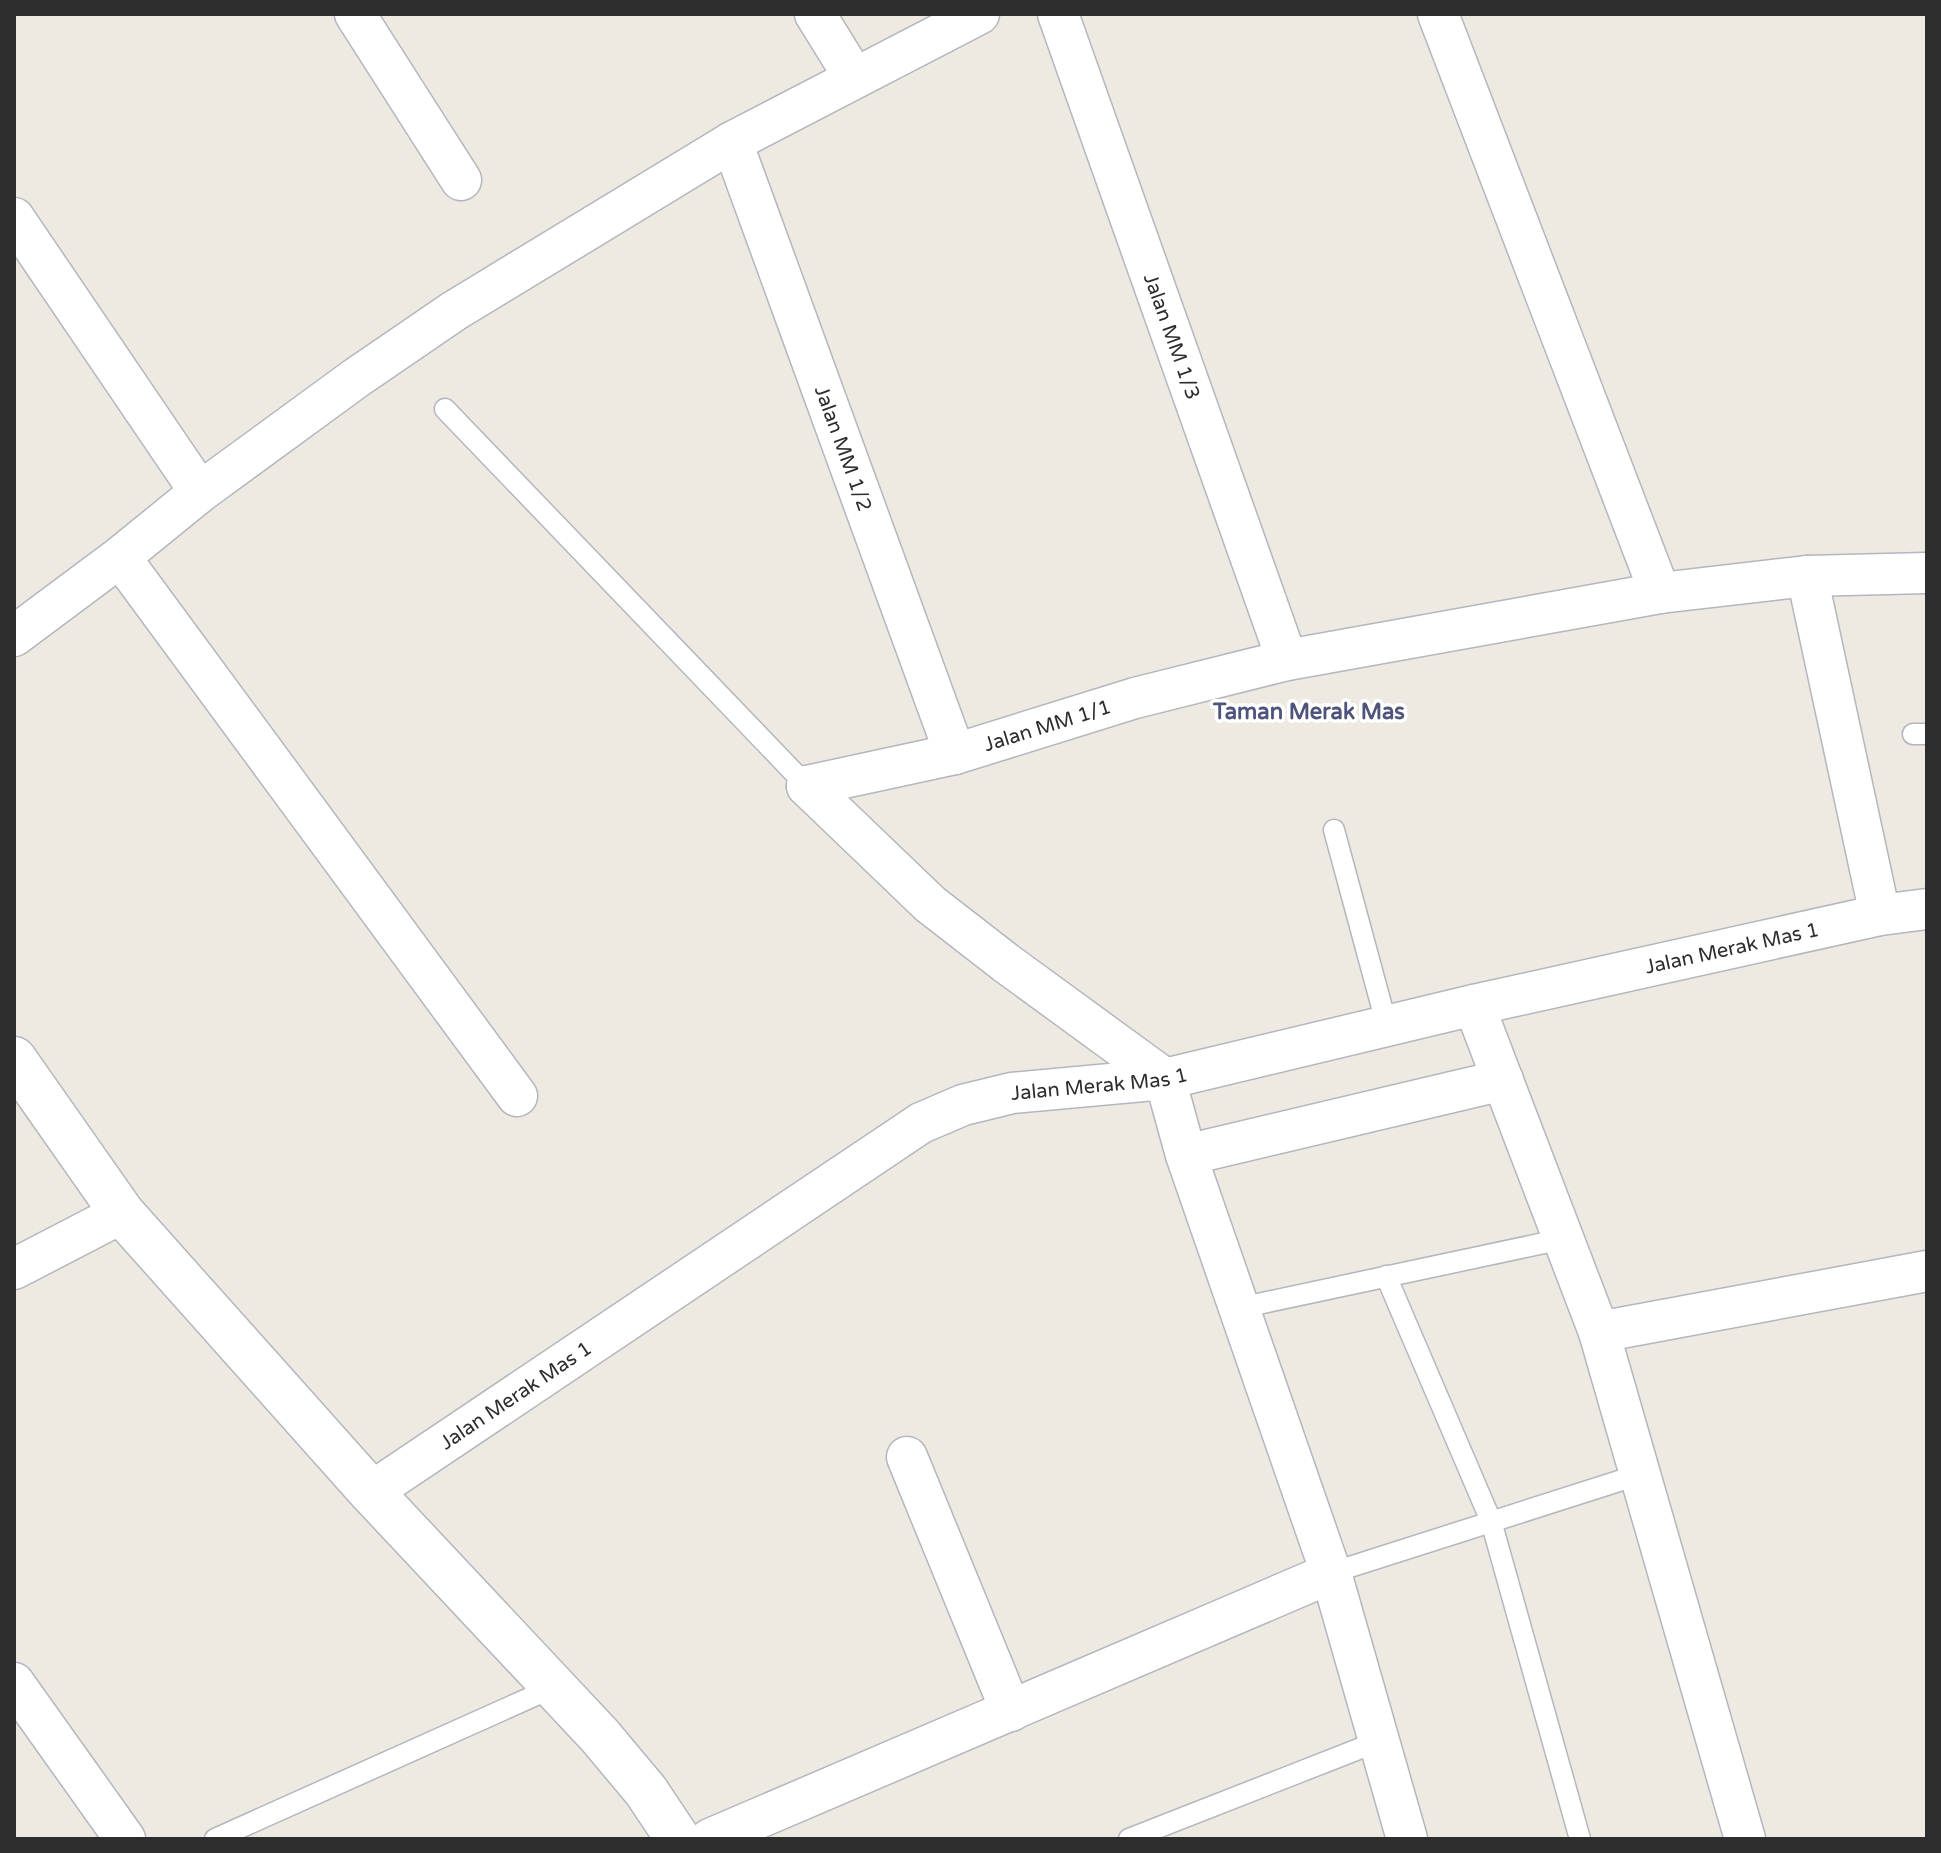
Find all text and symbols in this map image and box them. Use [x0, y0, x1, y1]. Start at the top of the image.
street label: Jalan MM 1/3 [1138, 270, 1205, 403]
street label: Jalan MM 1/2 [809, 382, 877, 515]
street label: Jalan MM 1/1 [981, 695, 1114, 757]
district label: Taman Merak Mas [1212, 699, 1405, 725]
street label: Jalan Merak Mas 1 [1643, 918, 1821, 980]
street label: Jalan Merak Mas 1 [1010, 1063, 1190, 1106]
street label: Jalan Merak Mas 1 [436, 1336, 596, 1455]

